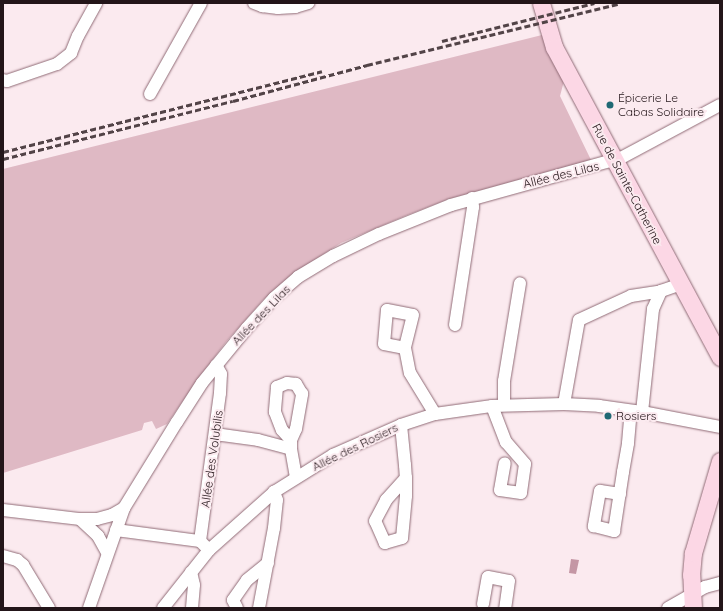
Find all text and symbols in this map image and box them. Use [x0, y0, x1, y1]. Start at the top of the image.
place label: Épicerie Le Cabas Solidaire [618, 91, 704, 119]
marker: Épicerie Le Cabas Solidaire [605, 100, 615, 110]
street label: Rue de Sainte-Catherine [589, 121, 665, 247]
street label: Allée des Lilas [522, 159, 600, 191]
street label: Allée des Lilas [229, 282, 293, 348]
street label: Allée des Volubilis [198, 409, 226, 509]
place label: Rosiers [616, 409, 656, 423]
marker: Rosiers [603, 411, 613, 421]
street label: Allée des Rosiers [310, 420, 400, 474]

